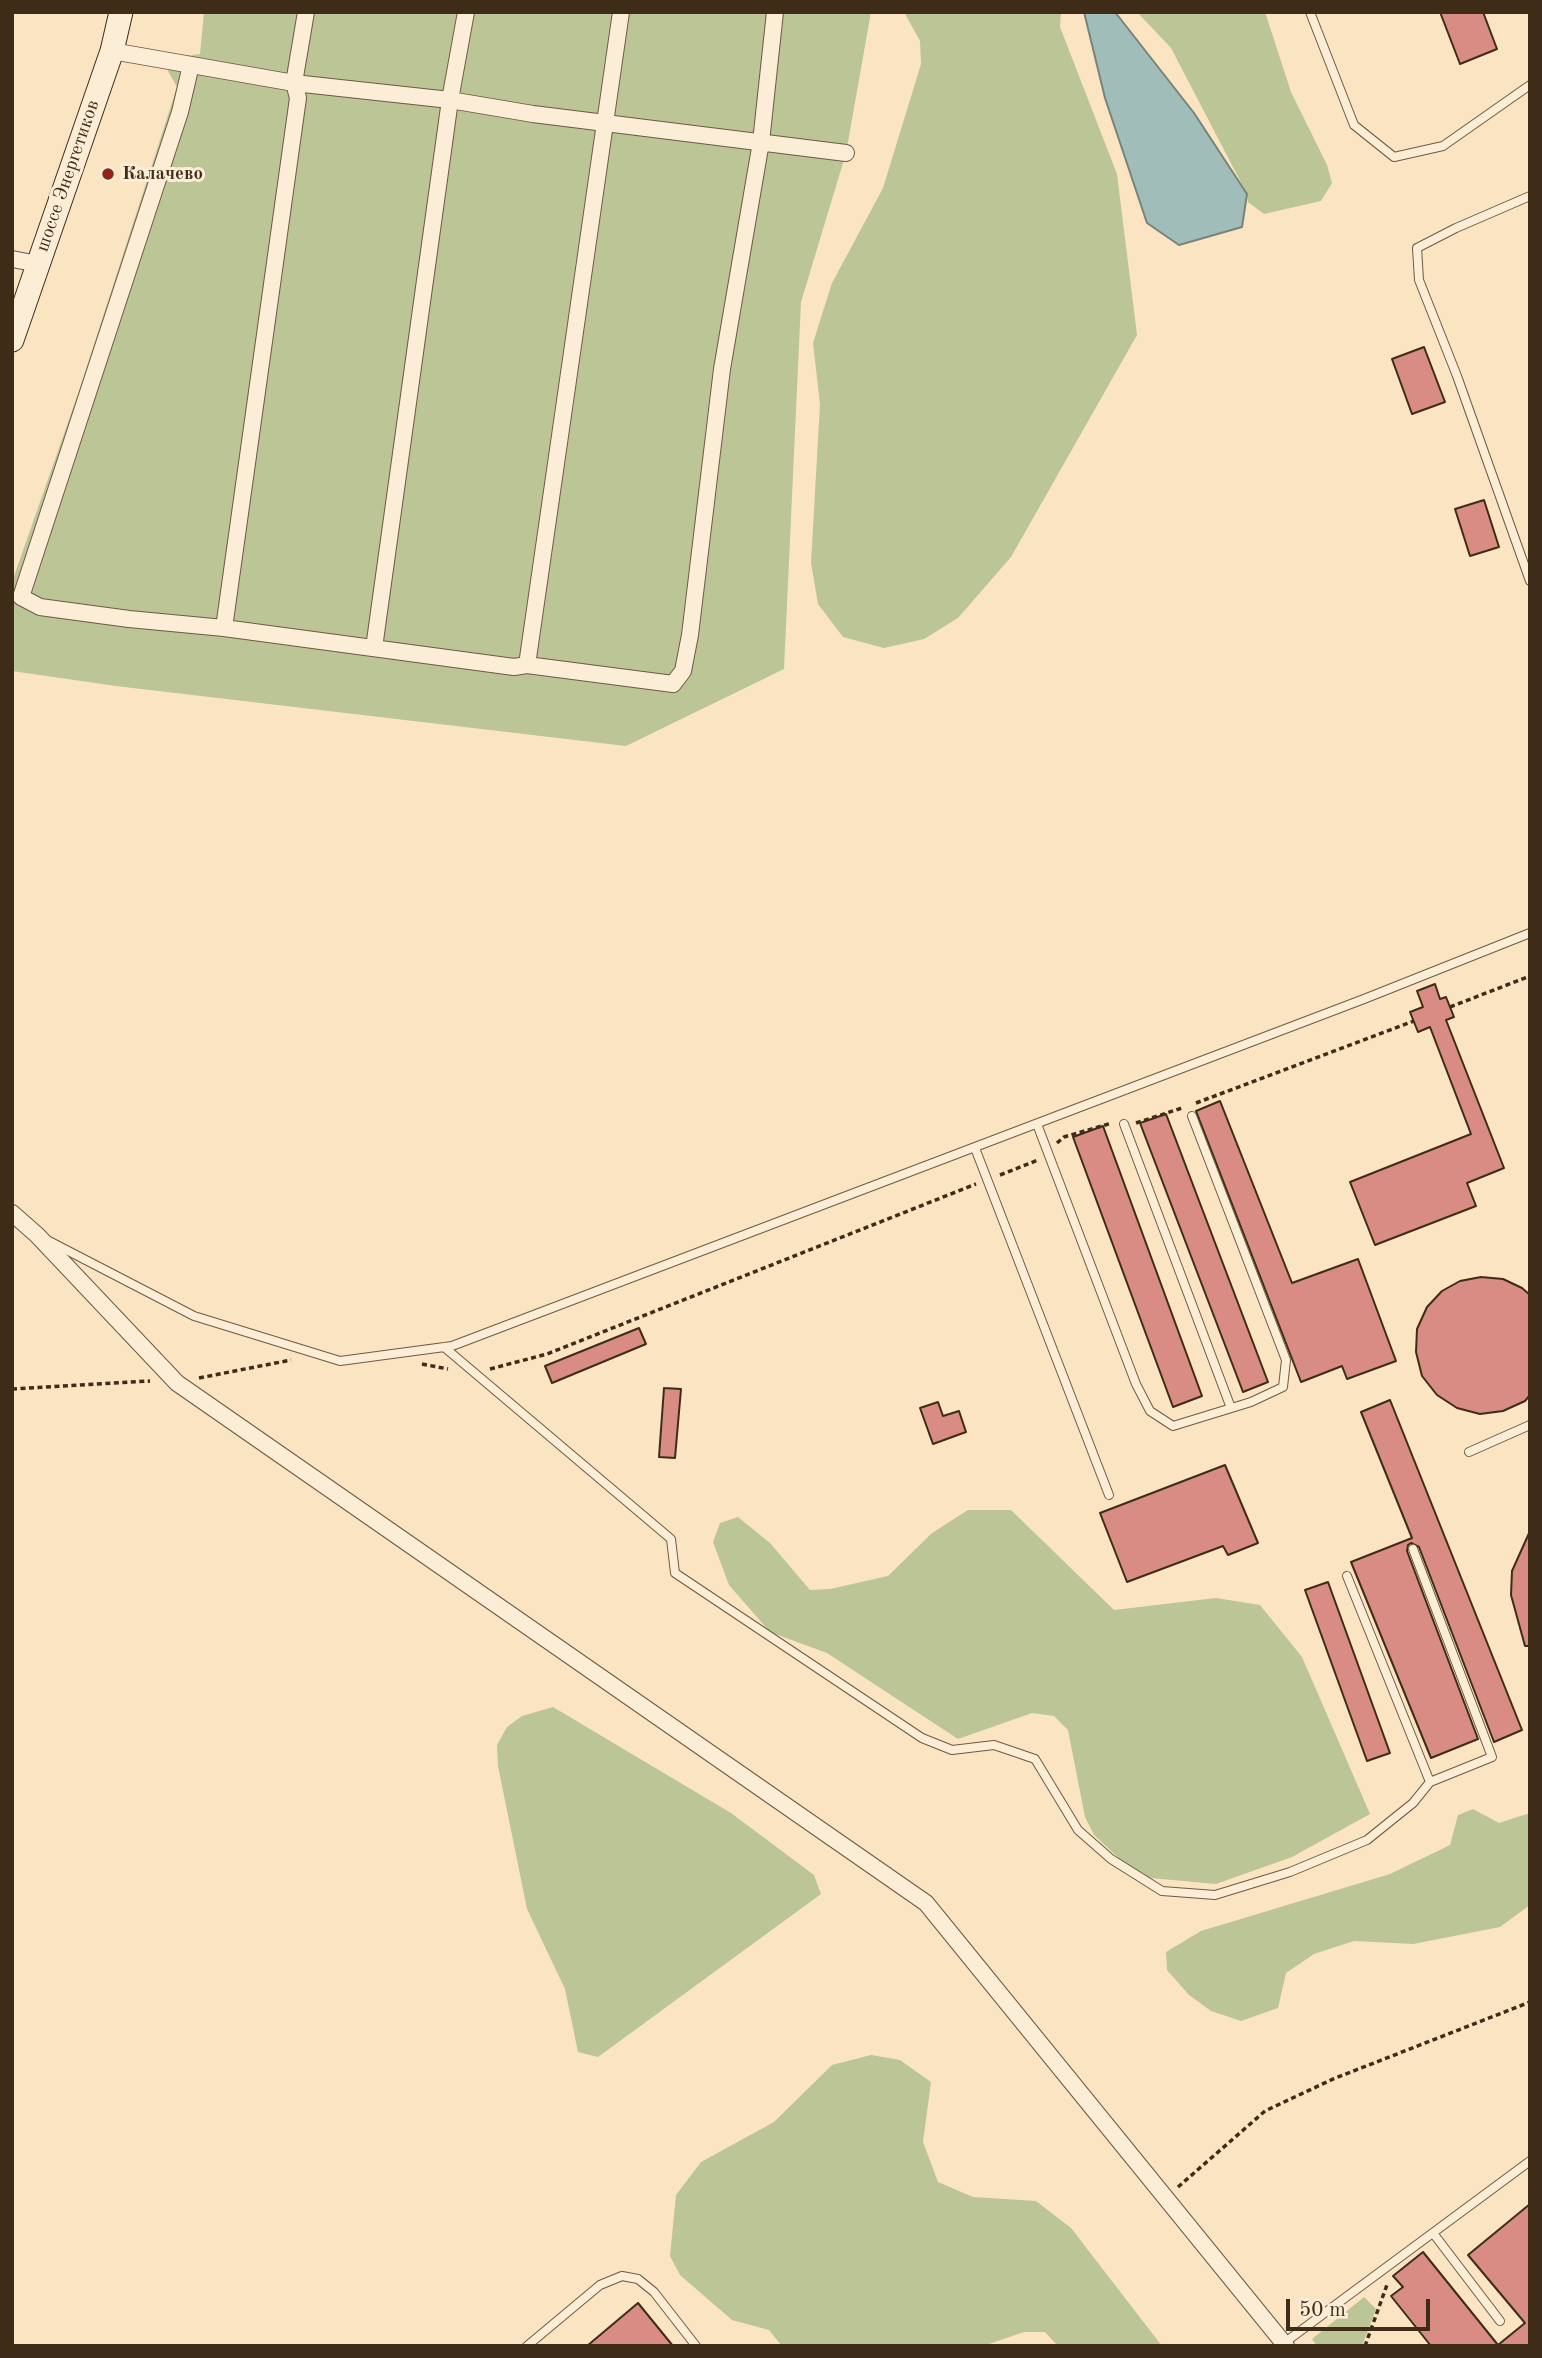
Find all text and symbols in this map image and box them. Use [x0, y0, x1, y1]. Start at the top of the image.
street label: шоссе Энергетиков [31, 97, 105, 255]
place label: Калачево [122, 163, 203, 185]
marker: Калачево [100, 166, 116, 182]
scale bar [1290, 2284, 1434, 2328]
text: 50 m [1299, 2300, 1346, 2321]

